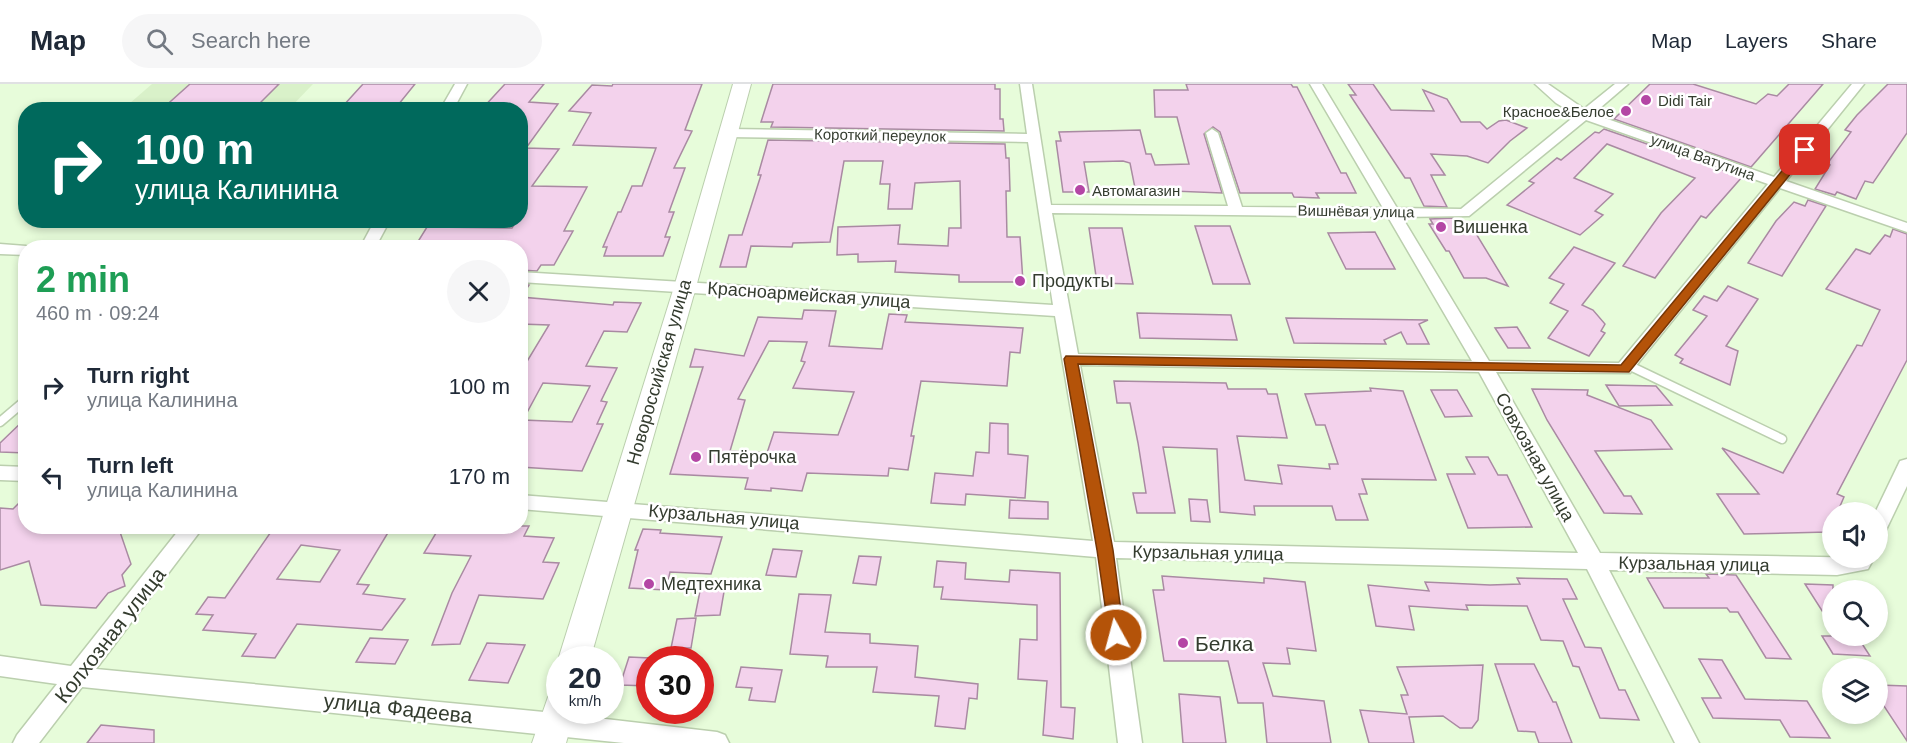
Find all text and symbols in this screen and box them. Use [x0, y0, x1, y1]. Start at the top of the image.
search box [122, 14, 542, 68]
text: Map [30, 25, 86, 56]
icon: search [143, 25, 176, 58]
text: Search here [191, 28, 311, 53]
text: Map [1651, 29, 1692, 52]
text: Layers [1725, 29, 1788, 52]
text: Share [1821, 29, 1877, 52]
place label: Didi Tair [1658, 92, 1712, 109]
marker: Didi Tair [1639, 93, 1653, 107]
place label: Красное&Белое [1503, 103, 1614, 120]
marker: Красное&Белое [1619, 104, 1633, 118]
pin [1779, 124, 1830, 175]
street label: Короткий переулок [814, 125, 946, 145]
icon: right [36, 126, 114, 204]
text: 100 m [135, 126, 254, 173]
street label: улица Ватутина [1648, 130, 1758, 184]
icon: arrive [1788, 133, 1821, 166]
text: улица Калинина [135, 175, 338, 205]
place label: Автомагазин [1092, 182, 1180, 199]
marker: Автомагазин [1073, 183, 1087, 197]
street label: Вишнёвая улица [1298, 201, 1415, 221]
place label: Вишенка [1453, 217, 1529, 237]
marker: Вишенка [1434, 220, 1448, 234]
text: 2 min [36, 259, 130, 300]
button: close [447, 260, 510, 323]
place label: Продукты [1032, 271, 1113, 291]
marker: Продукты [1013, 274, 1027, 288]
street label: Новороссийская улица [623, 276, 695, 467]
street label: Красноармейская улица [707, 278, 912, 312]
text: 460 m · 09:24 [36, 302, 159, 324]
text: Turn right [87, 363, 189, 388]
icon: right [36, 371, 69, 404]
text: 100 m [449, 374, 510, 399]
text: улица Калинина [87, 389, 238, 411]
street label: Совхозная улица [1491, 389, 1579, 526]
place label: Пятёрочка [708, 447, 797, 467]
marker: Пятёрочка [689, 450, 703, 464]
text: Turn left [87, 453, 173, 478]
icon: left [36, 461, 69, 494]
text: 170 m [449, 464, 510, 489]
text: улица Калинина [87, 479, 238, 501]
street label: Курзальная улица [648, 500, 801, 534]
map controls [1822, 502, 1888, 724]
button: sound [1822, 502, 1888, 568]
street label: Курзальная улица [1132, 542, 1285, 564]
street label: Курзальная улица [1618, 553, 1771, 575]
street label: Колхозная улица [50, 563, 170, 707]
place label: Медтехника [661, 574, 762, 594]
marker: Медтехника [642, 577, 656, 591]
button: search [1822, 580, 1888, 646]
position arrow [1084, 603, 1148, 667]
place label: Белка [1195, 632, 1254, 655]
marker: Белка [1176, 636, 1190, 650]
speed limit sign: 30 [636, 646, 714, 724]
button: layers [1822, 658, 1888, 724]
text: 20 [568, 661, 602, 694]
street label: улица Фадеева [322, 689, 474, 727]
text: km/h [569, 692, 601, 709]

